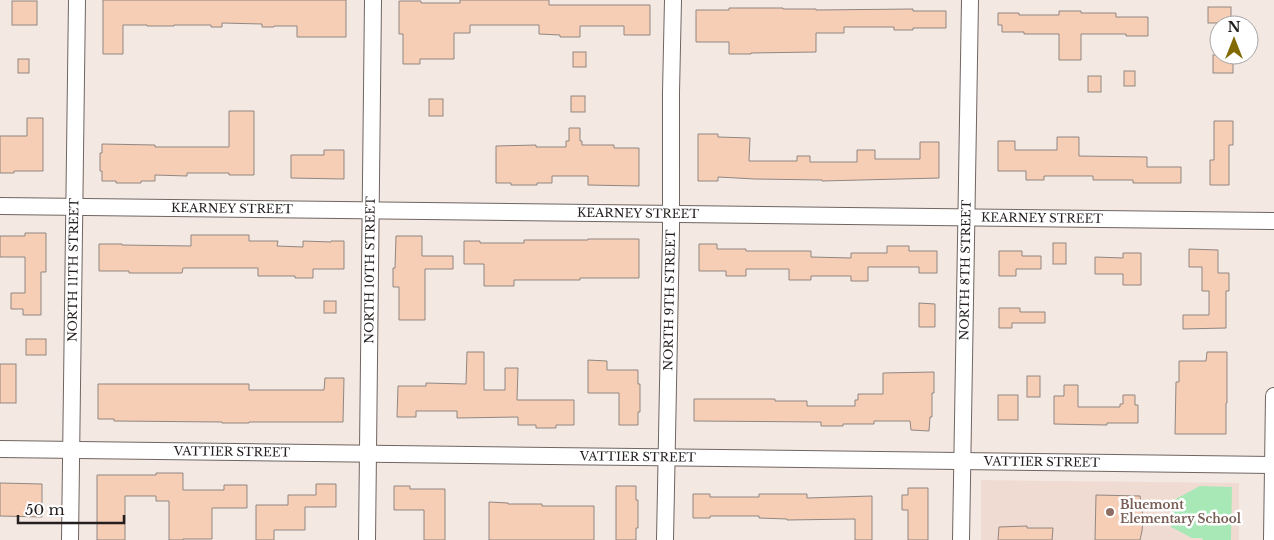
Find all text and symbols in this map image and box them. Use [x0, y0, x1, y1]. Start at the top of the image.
north arrow [1209, 15, 1259, 65]
text: N [1227, 18, 1241, 36]
street label: NORTH 10TH STREET [361, 196, 378, 344]
street label: NORTH 11TH STREET [65, 198, 81, 342]
street label: NORTH 8TH STREET [956, 199, 974, 340]
street label: KEARNEY STREET [171, 200, 293, 216]
street label: KEARNEY STREET [577, 205, 699, 221]
street label: KEARNEY STREET [981, 210, 1103, 226]
street label: NORTH 9TH STREET [660, 229, 678, 371]
street label: VATTIER STREET [173, 443, 291, 460]
street label: VATTIER STREET [579, 448, 697, 465]
street label: VATTIER STREET [983, 453, 1100, 470]
scale bar [18, 492, 124, 524]
place label: Bluemont Elementary School [1120, 497, 1242, 526]
text: 50 m [25, 500, 65, 519]
marker: Bluemont Elementary School [1104, 506, 1116, 518]

